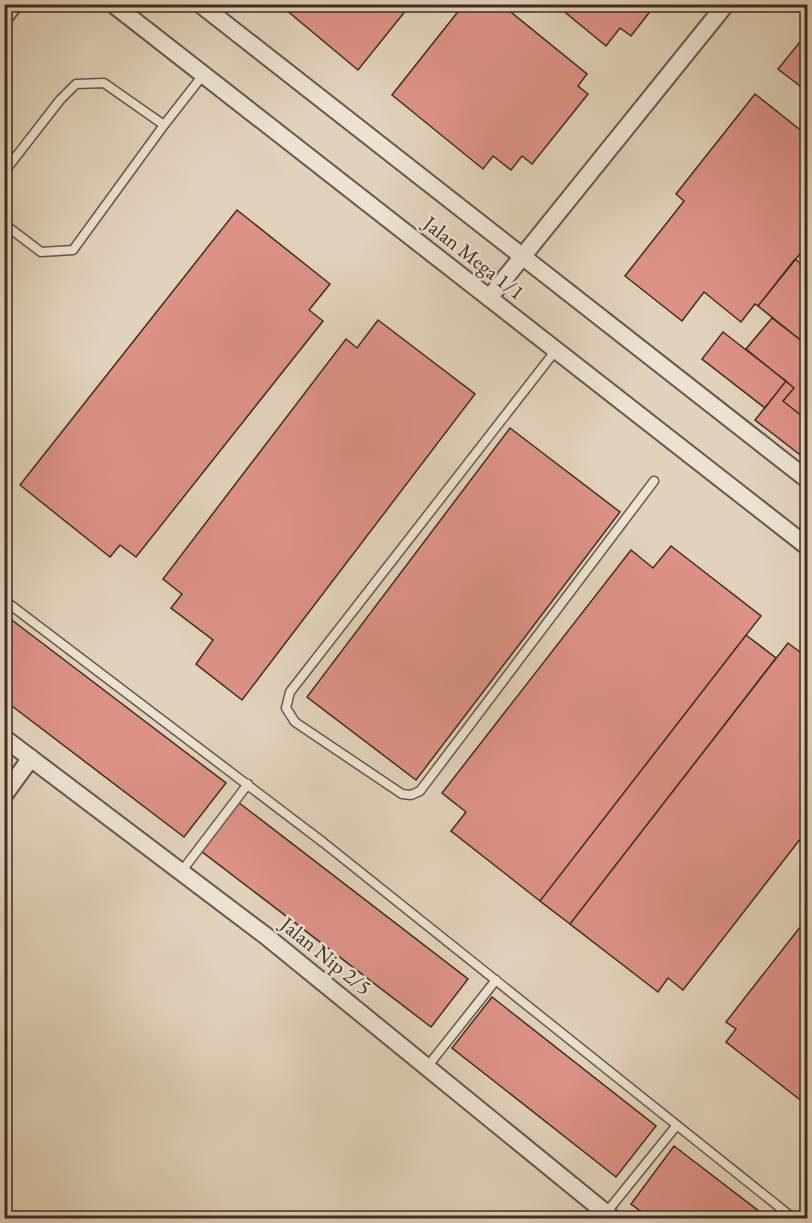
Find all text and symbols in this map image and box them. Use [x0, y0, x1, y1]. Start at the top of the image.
street label: Jalan Mega 1/1 [417, 208, 530, 306]
street label: Jalan Nip 2/5 [274, 909, 377, 1001]

